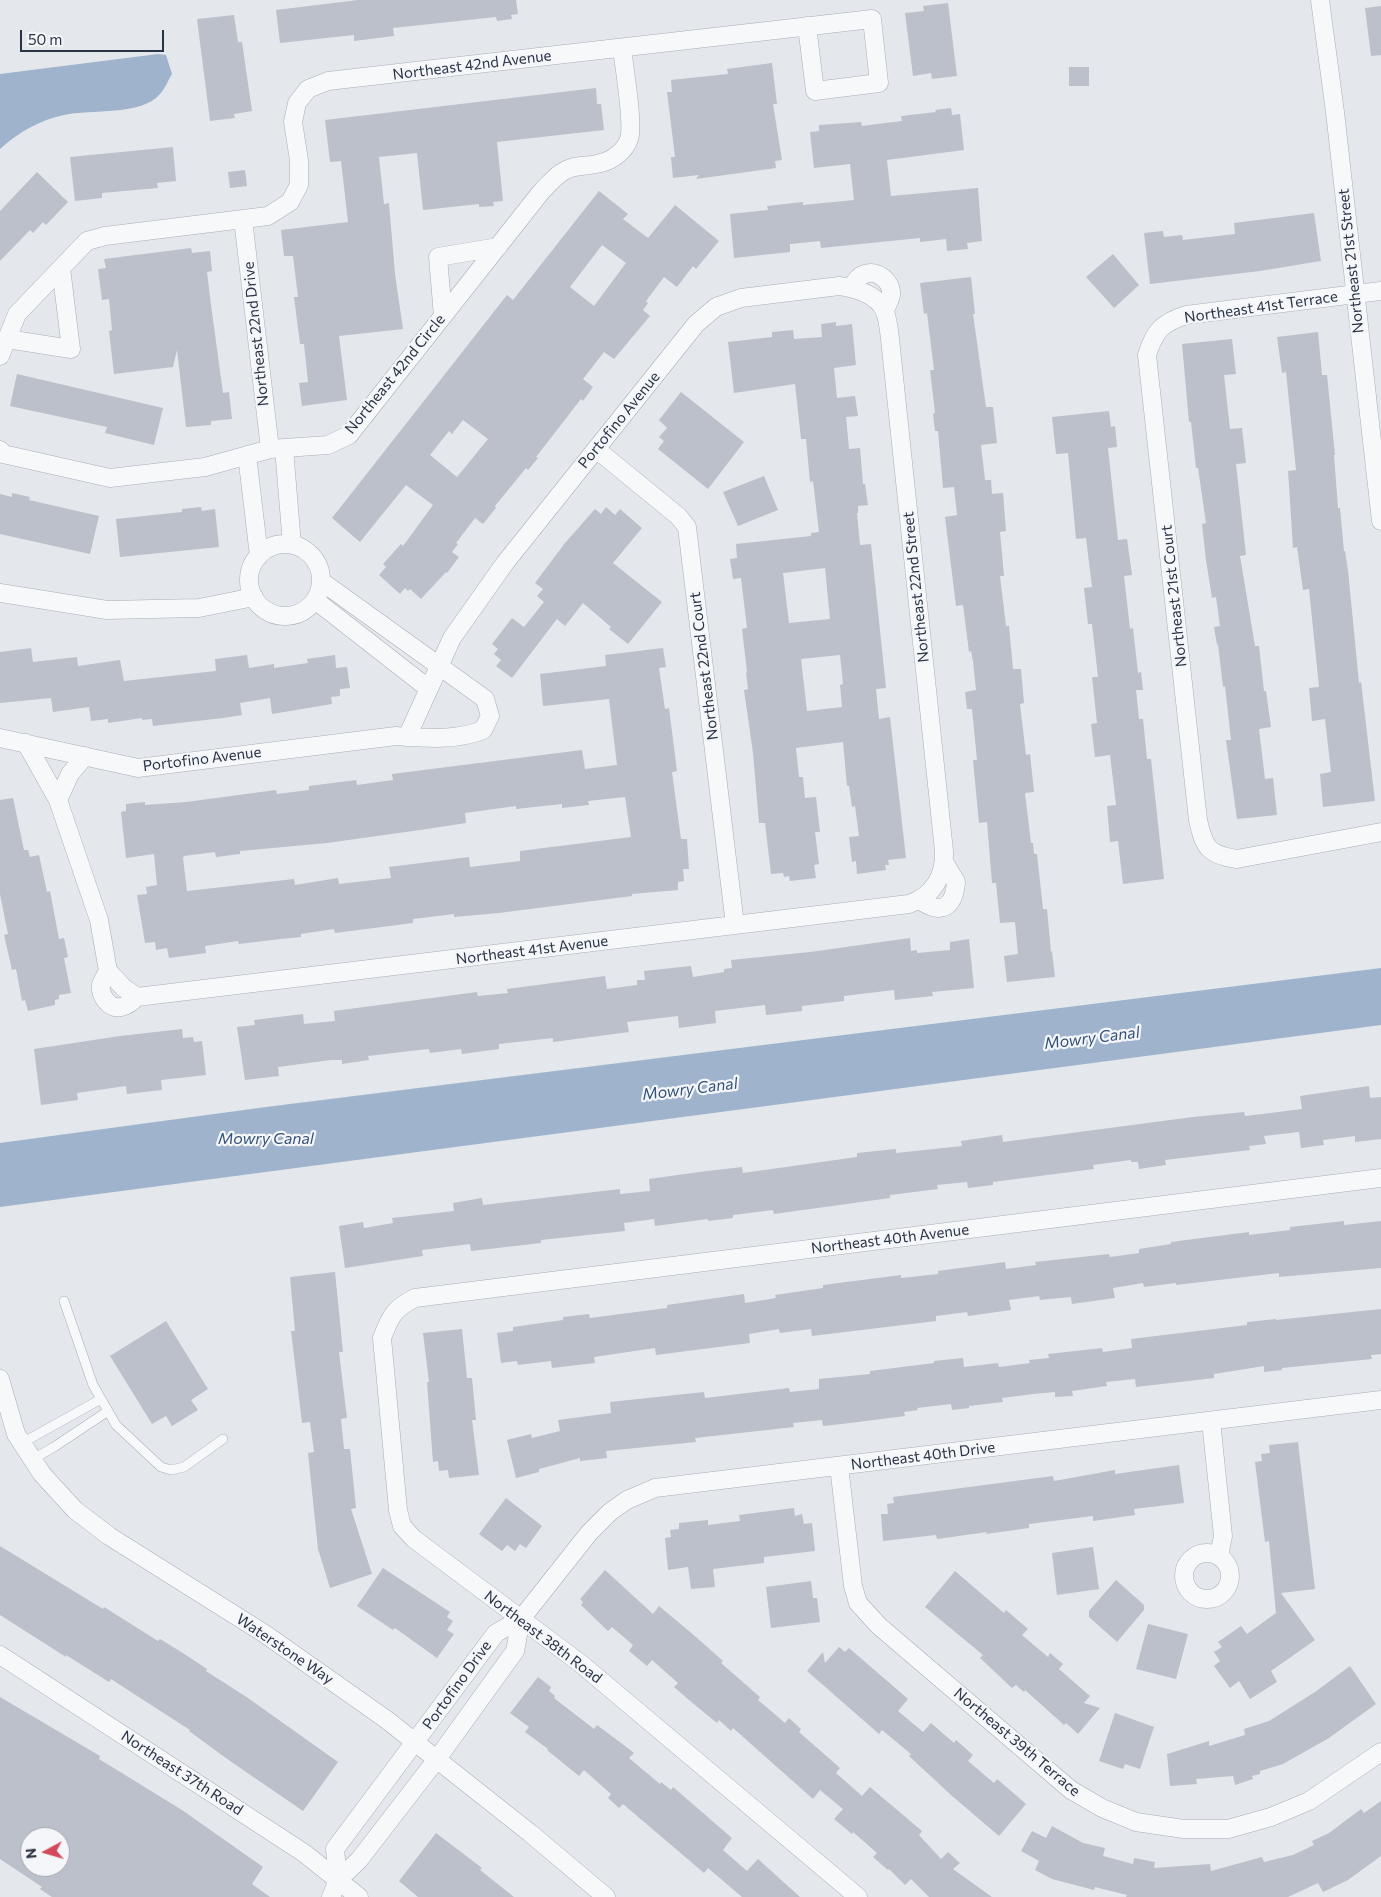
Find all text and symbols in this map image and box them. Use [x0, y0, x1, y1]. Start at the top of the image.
scale bar [22, 20, 166, 52]
text: 50 m [28, 30, 62, 48]
street label: Northeast 42nd Avenue [392, 46, 552, 84]
street label: Northeast 21st Street [1334, 188, 1368, 334]
street label: Northeast 22nd Drive [239, 261, 273, 407]
street label: Northeast 41st Terrace [1183, 287, 1339, 327]
street label: Northeast 42nd Circle [341, 311, 449, 437]
street label: Portofino Avenue [574, 368, 664, 472]
street label: Northeast 22nd Street [899, 511, 933, 663]
street label: Northeast 21st Court [1158, 524, 1190, 668]
street label: Northeast 22nd Court [686, 591, 722, 741]
street label: Portofino Avenue [142, 743, 262, 775]
street label: Northeast 41st Avenue [455, 932, 609, 968]
water label: Mowry Canal [1043, 1023, 1141, 1053]
water label: Mowry Canal [641, 1074, 739, 1104]
water label: Mowry Canal [218, 1129, 314, 1149]
street label: Northeast 40th Avenue [810, 1220, 970, 1258]
street label: Northeast 40th Drive [850, 1438, 996, 1474]
street label: Northeast 38th Road [481, 1587, 605, 1687]
street label: Waterstone Way [233, 1610, 337, 1688]
street label: Portofino Drive [419, 1637, 495, 1733]
street label: Northeast 39th Terrace [950, 1684, 1084, 1800]
street label: Northeast 37th Road [118, 1727, 246, 1819]
north arrow [20, 1827, 70, 1877]
text: N [22, 1847, 40, 1860]

